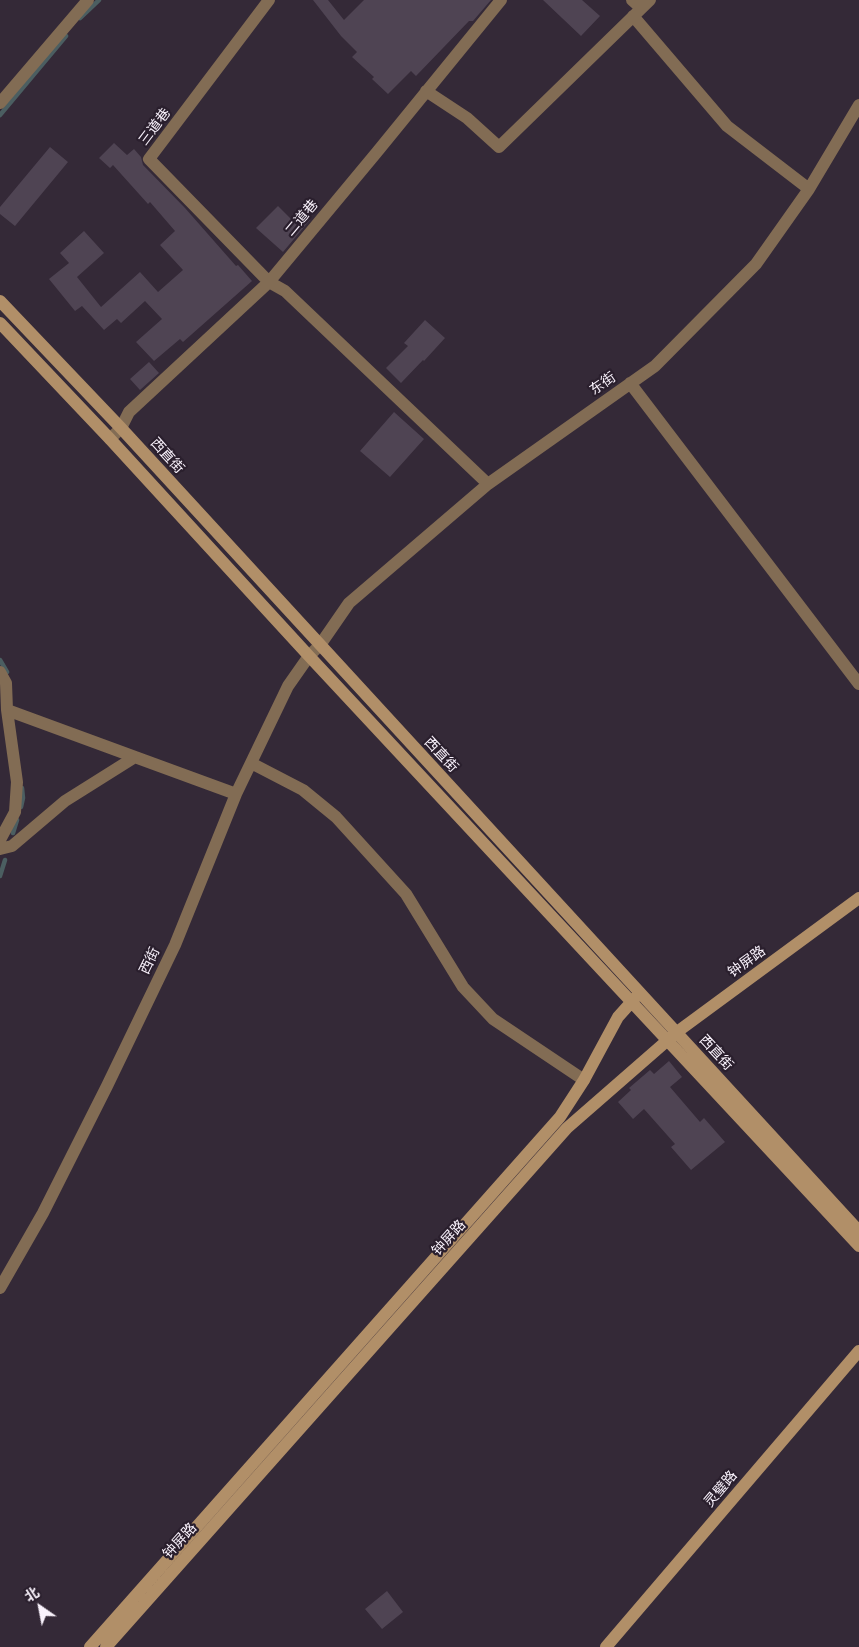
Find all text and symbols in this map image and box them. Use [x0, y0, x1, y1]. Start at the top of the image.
street label: 三道巷 [136, 105, 174, 149]
street label: 二道巷 [282, 197, 322, 239]
street label: 东街 [587, 369, 619, 399]
street label: 西直街 [147, 435, 187, 477]
street label: 西直街 [421, 734, 461, 776]
street label: 钟屏路 [725, 943, 769, 981]
street label: 西街 [136, 945, 164, 977]
street label: 西直街 [696, 1032, 736, 1074]
street label: 钟屏路 [429, 1217, 469, 1259]
street label: 灵璧路 [701, 1468, 741, 1510]
street label: 钟屏路 [160, 1520, 200, 1562]
north arrow [15, 1582, 65, 1632]
text: 北 [21, 1582, 43, 1606]

